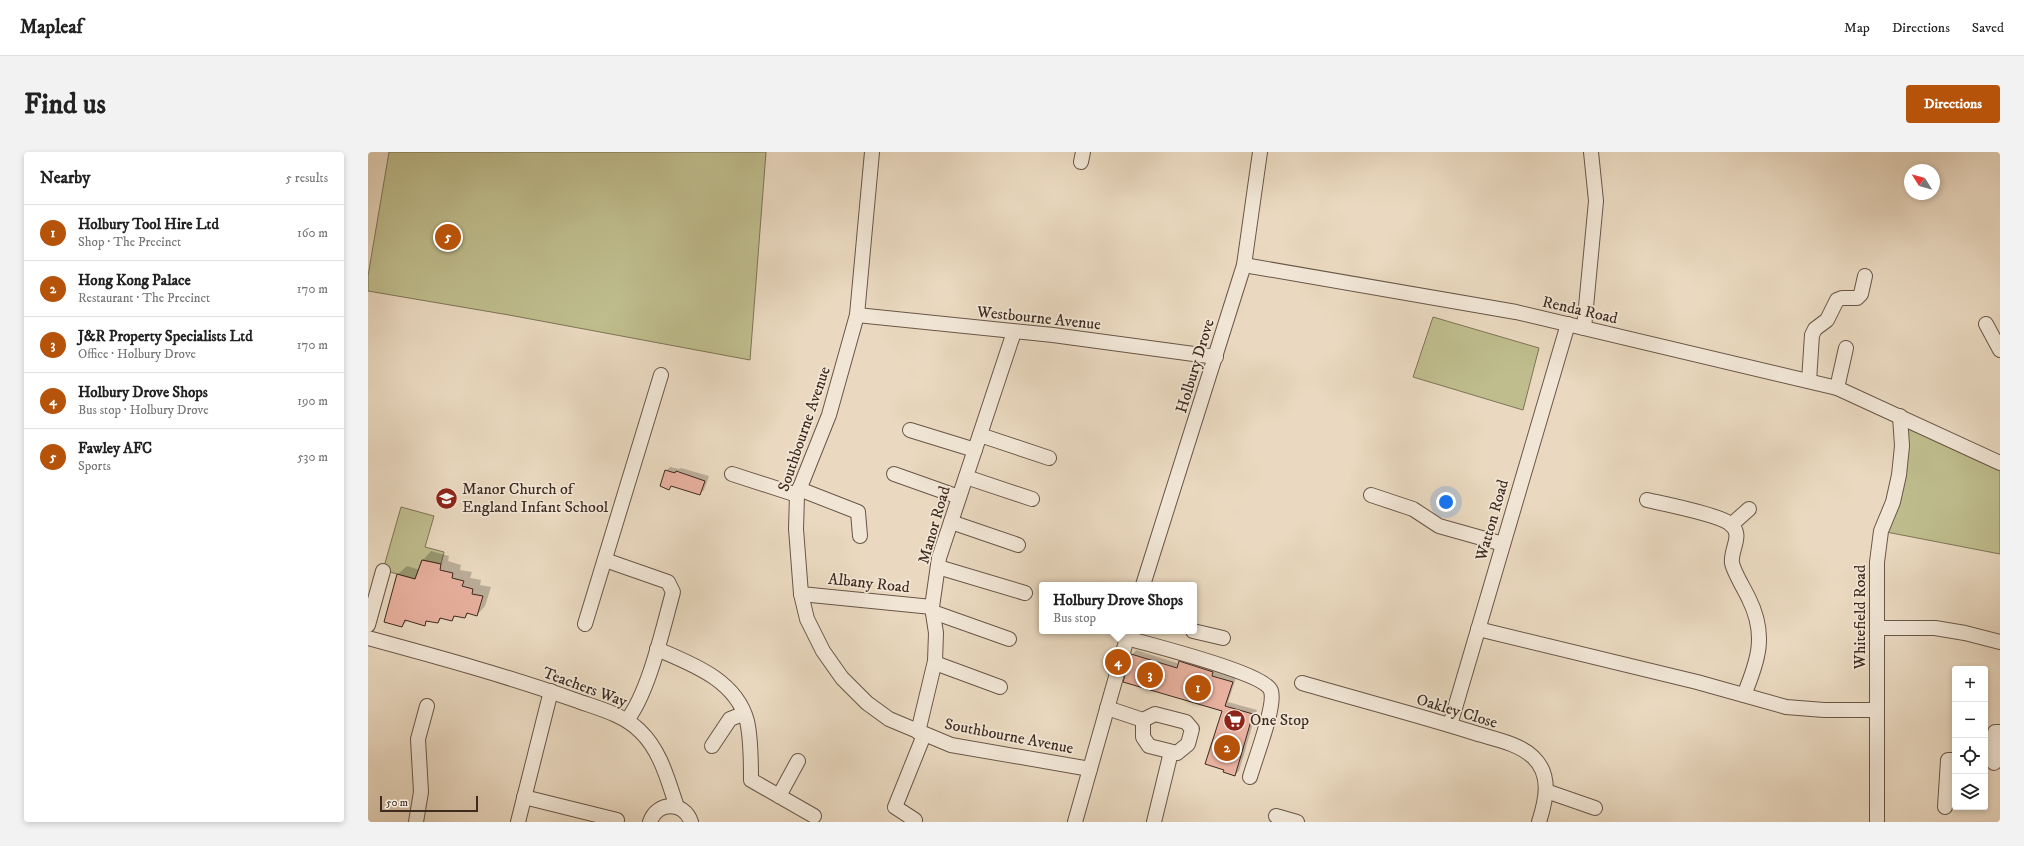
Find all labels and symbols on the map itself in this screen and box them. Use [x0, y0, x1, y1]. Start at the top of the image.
north arrow [1904, 164, 1940, 200]
pin: 5 [435, 222, 461, 252]
street label: Renda Road [1540, 292, 1620, 328]
street label: Westbourne Avenue [975, 301, 1102, 334]
street label: Holbury Drove [1171, 316, 1219, 415]
street label: Southbourne Avenue [773, 364, 835, 494]
street label: Watton Road [1471, 477, 1513, 564]
place label: Manor Church of England Infant School [462, 479, 609, 517]
street label: Manor Road [913, 484, 955, 566]
school or university icon: Manor Church of England Infant School [434, 485, 460, 511]
your location [1436, 492, 1456, 512]
street label: Whitefield Road [1850, 565, 1870, 670]
street label: Albany Road [827, 569, 911, 597]
pin: 4 [1105, 647, 1131, 677]
pin: 3 [1137, 660, 1163, 690]
street label: Teachers Way [540, 662, 630, 712]
pin: 1 [1185, 673, 1211, 703]
street label: Oakley Close [1414, 689, 1500, 733]
supermarket icon: One Stop [1222, 707, 1248, 733]
place label: One Stop [1250, 710, 1309, 730]
street label: Southbourne Avenue [943, 714, 1076, 758]
pin: 2 [1214, 733, 1240, 763]
scale bar [380, 794, 478, 813]

